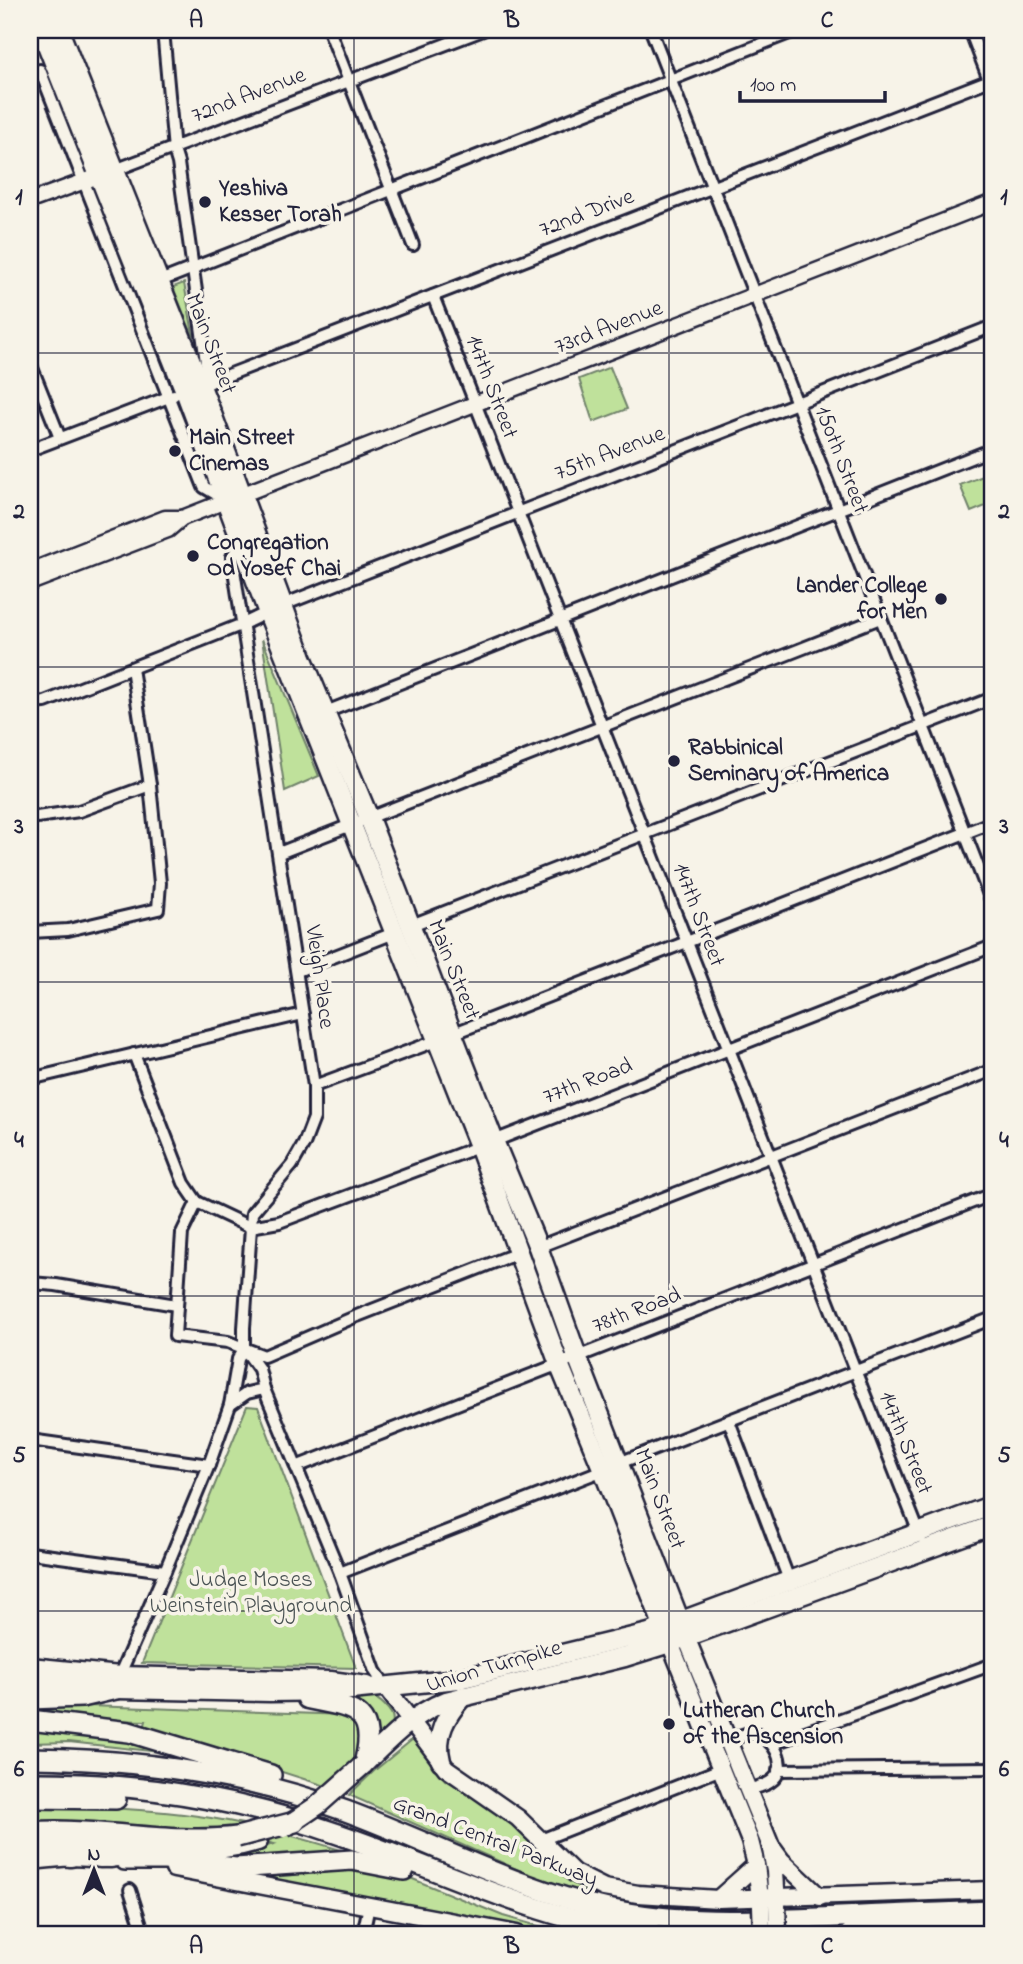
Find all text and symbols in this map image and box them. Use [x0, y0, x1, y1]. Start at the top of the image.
text: A [189, 5, 203, 38]
text: B [503, 5, 520, 38]
text: C [821, 5, 834, 38]
street label: 72nd Avenue [187, 59, 311, 133]
scale bar [740, 60, 885, 104]
text: 100 m [750, 71, 796, 101]
place label: Yeshiva Kesser Torah [218, 173, 342, 232]
street label: 72nd Drive [535, 181, 640, 247]
text: 1 [15, 182, 23, 215]
text: 1 [1000, 182, 1008, 215]
marker: Yeshiva Kesser Torah [197, 194, 213, 210]
street label: Main Street [176, 289, 244, 399]
street label: 73rd Avenue [550, 292, 669, 364]
street label: 147th Street [456, 330, 526, 444]
street label: 150th Street [805, 401, 877, 519]
street label: 75th Avenue [550, 418, 671, 490]
place label: Main Street Cinemas [189, 422, 295, 481]
marker: Main Street Cinemas [167, 443, 183, 459]
text: 2 [12, 496, 25, 529]
text: 2 [997, 496, 1010, 529]
place label: Congregation Od Yosef Chai [207, 527, 341, 586]
marker: Congregation Od Yosef Chai [185, 548, 201, 564]
place label: Lander College for Men [796, 570, 928, 629]
marker: Lander College for Men [933, 591, 949, 607]
place label: Rabbinical Seminary of America [688, 732, 889, 793]
marker: Rabbinical Seminary of America [666, 753, 682, 769]
text: 3 [13, 811, 24, 844]
text: 3 [998, 811, 1009, 844]
street label: 147th Street [663, 858, 733, 972]
street label: Main Street [418, 915, 488, 1025]
street label: Vleigh Place [294, 922, 343, 1032]
street label: 77th Road [538, 1050, 638, 1114]
text: 4 [14, 1125, 24, 1158]
text: 4 [999, 1125, 1009, 1158]
street label: 78th Road [588, 1279, 686, 1343]
street label: 147th Street [869, 1386, 941, 1500]
text: 5 [12, 1440, 26, 1473]
text: 5 [997, 1440, 1011, 1473]
street label: Main Street [625, 1444, 693, 1554]
park label: Judge Moses Weinstein Playground [150, 1564, 352, 1625]
street label: Union Turnpike [422, 1632, 566, 1702]
place label: Lutheran Church of the Ascension [683, 1695, 843, 1754]
marker: Lutheran Church of the Ascension [661, 1716, 677, 1732]
text: 6 [14, 1754, 25, 1787]
text: 6 [999, 1754, 1010, 1787]
street label: Grand Central Parkway [387, 1788, 602, 1898]
north arrow [60, 1834, 130, 1904]
text: N [88, 1842, 101, 1869]
text: A [189, 1931, 203, 1964]
text: B [503, 1931, 520, 1964]
text: C [821, 1931, 834, 1964]

